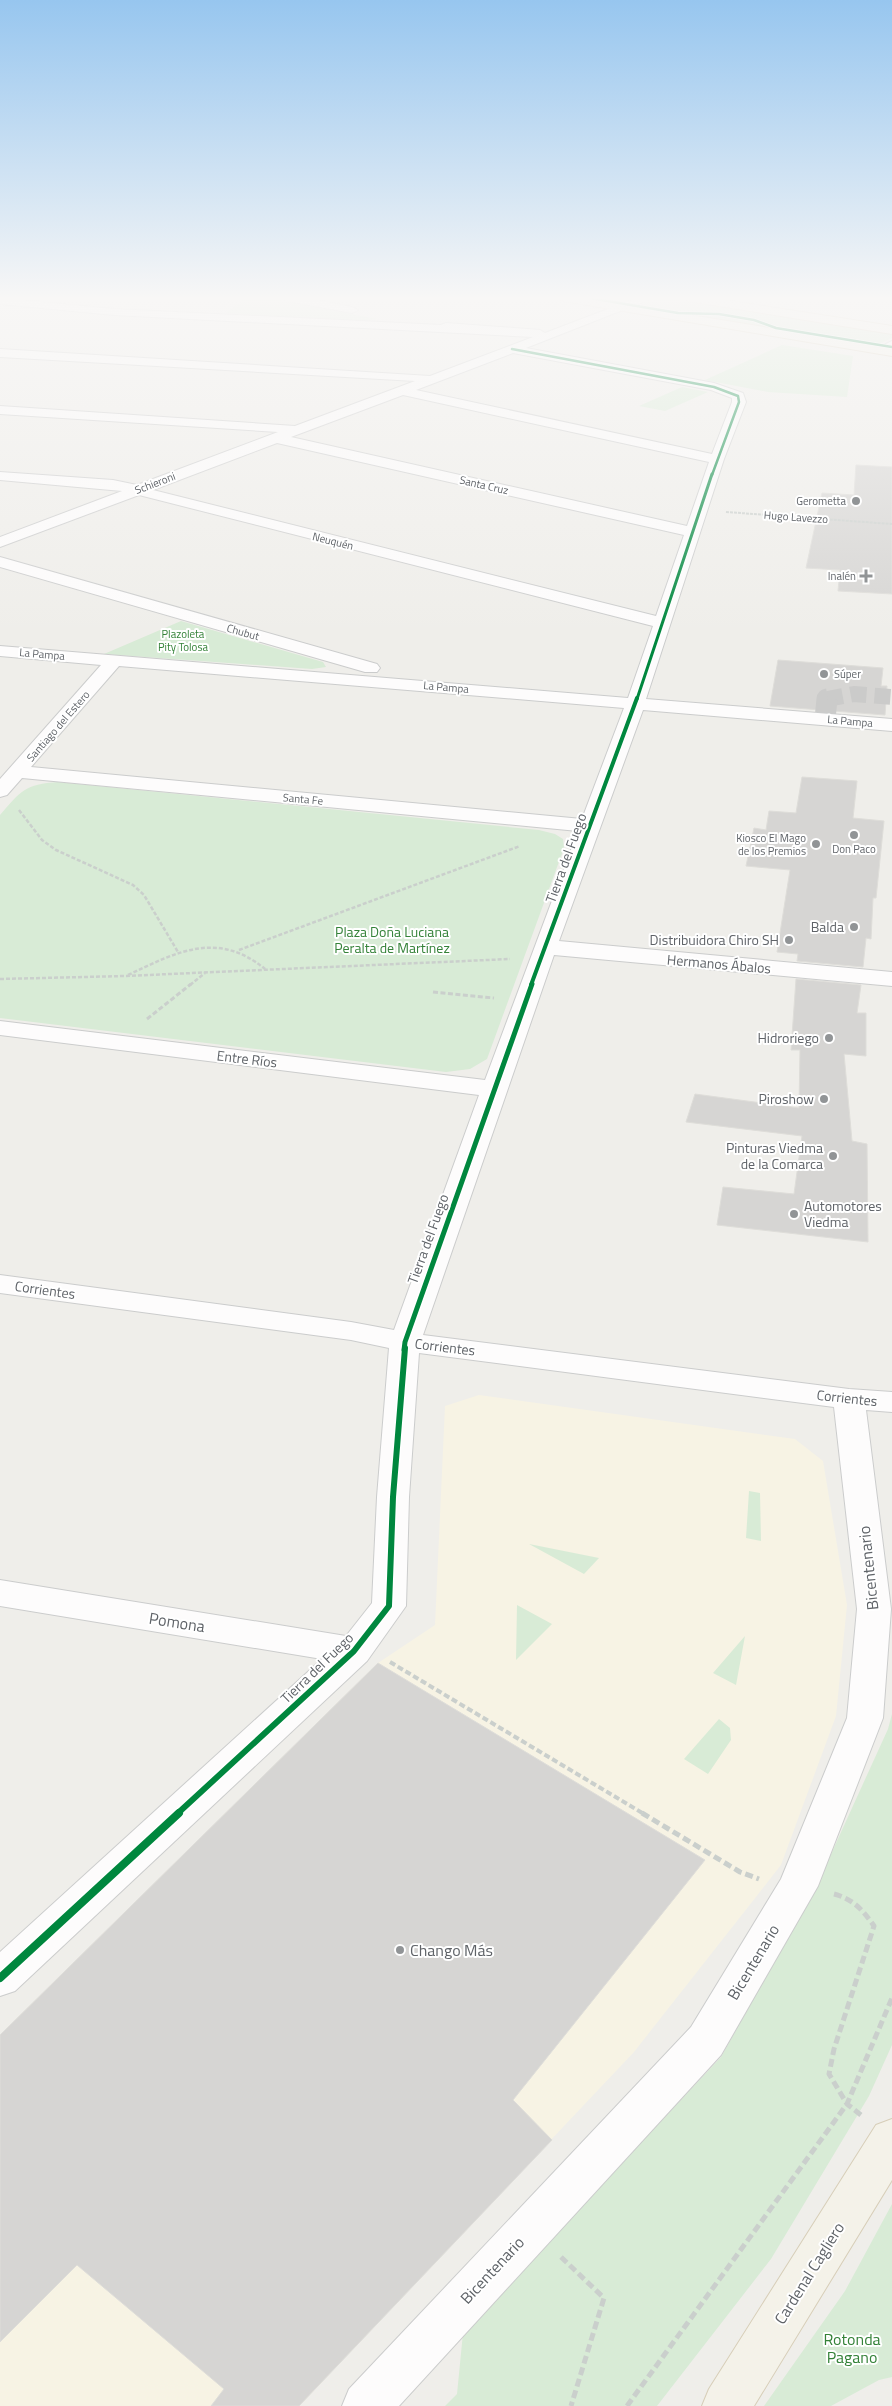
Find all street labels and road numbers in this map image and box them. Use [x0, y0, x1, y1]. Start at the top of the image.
street label: Schieroni [132, 468, 178, 498]
street label: Santa Cruz [458, 472, 510, 498]
street label: Hugo Lavezzo [763, 507, 829, 527]
street label: Neuquén [311, 528, 355, 554]
street label: Chubut [225, 620, 261, 644]
street label: La Pampa [19, 644, 66, 664]
street label: La Pampa [423, 677, 470, 697]
street label: Santiago del Estero [23, 687, 94, 765]
street label: La Pampa [827, 711, 874, 731]
street label: Santa Fe [282, 789, 324, 809]
street label: Tierra del Fuego [540, 810, 592, 906]
street label: Hermanos Ábalos [666, 948, 772, 979]
street label: Entre Ríos [216, 1044, 278, 1073]
street label: Tierra del Fuego [402, 1191, 454, 1287]
street label: Corrientes [14, 1275, 77, 1304]
street label: Corrientes [414, 1332, 476, 1361]
street label: Corrientes [816, 1384, 878, 1411]
street label: Bicentenario [852, 1525, 884, 1611]
street label: Pomona [147, 1606, 207, 1638]
street label: Tierra del Fuego [275, 1627, 358, 1708]
street label: Bicentenario [721, 1920, 785, 2004]
street label: Cardenal Cagliero [768, 2217, 850, 2329]
street label: Bicentenario [454, 2231, 530, 2309]

